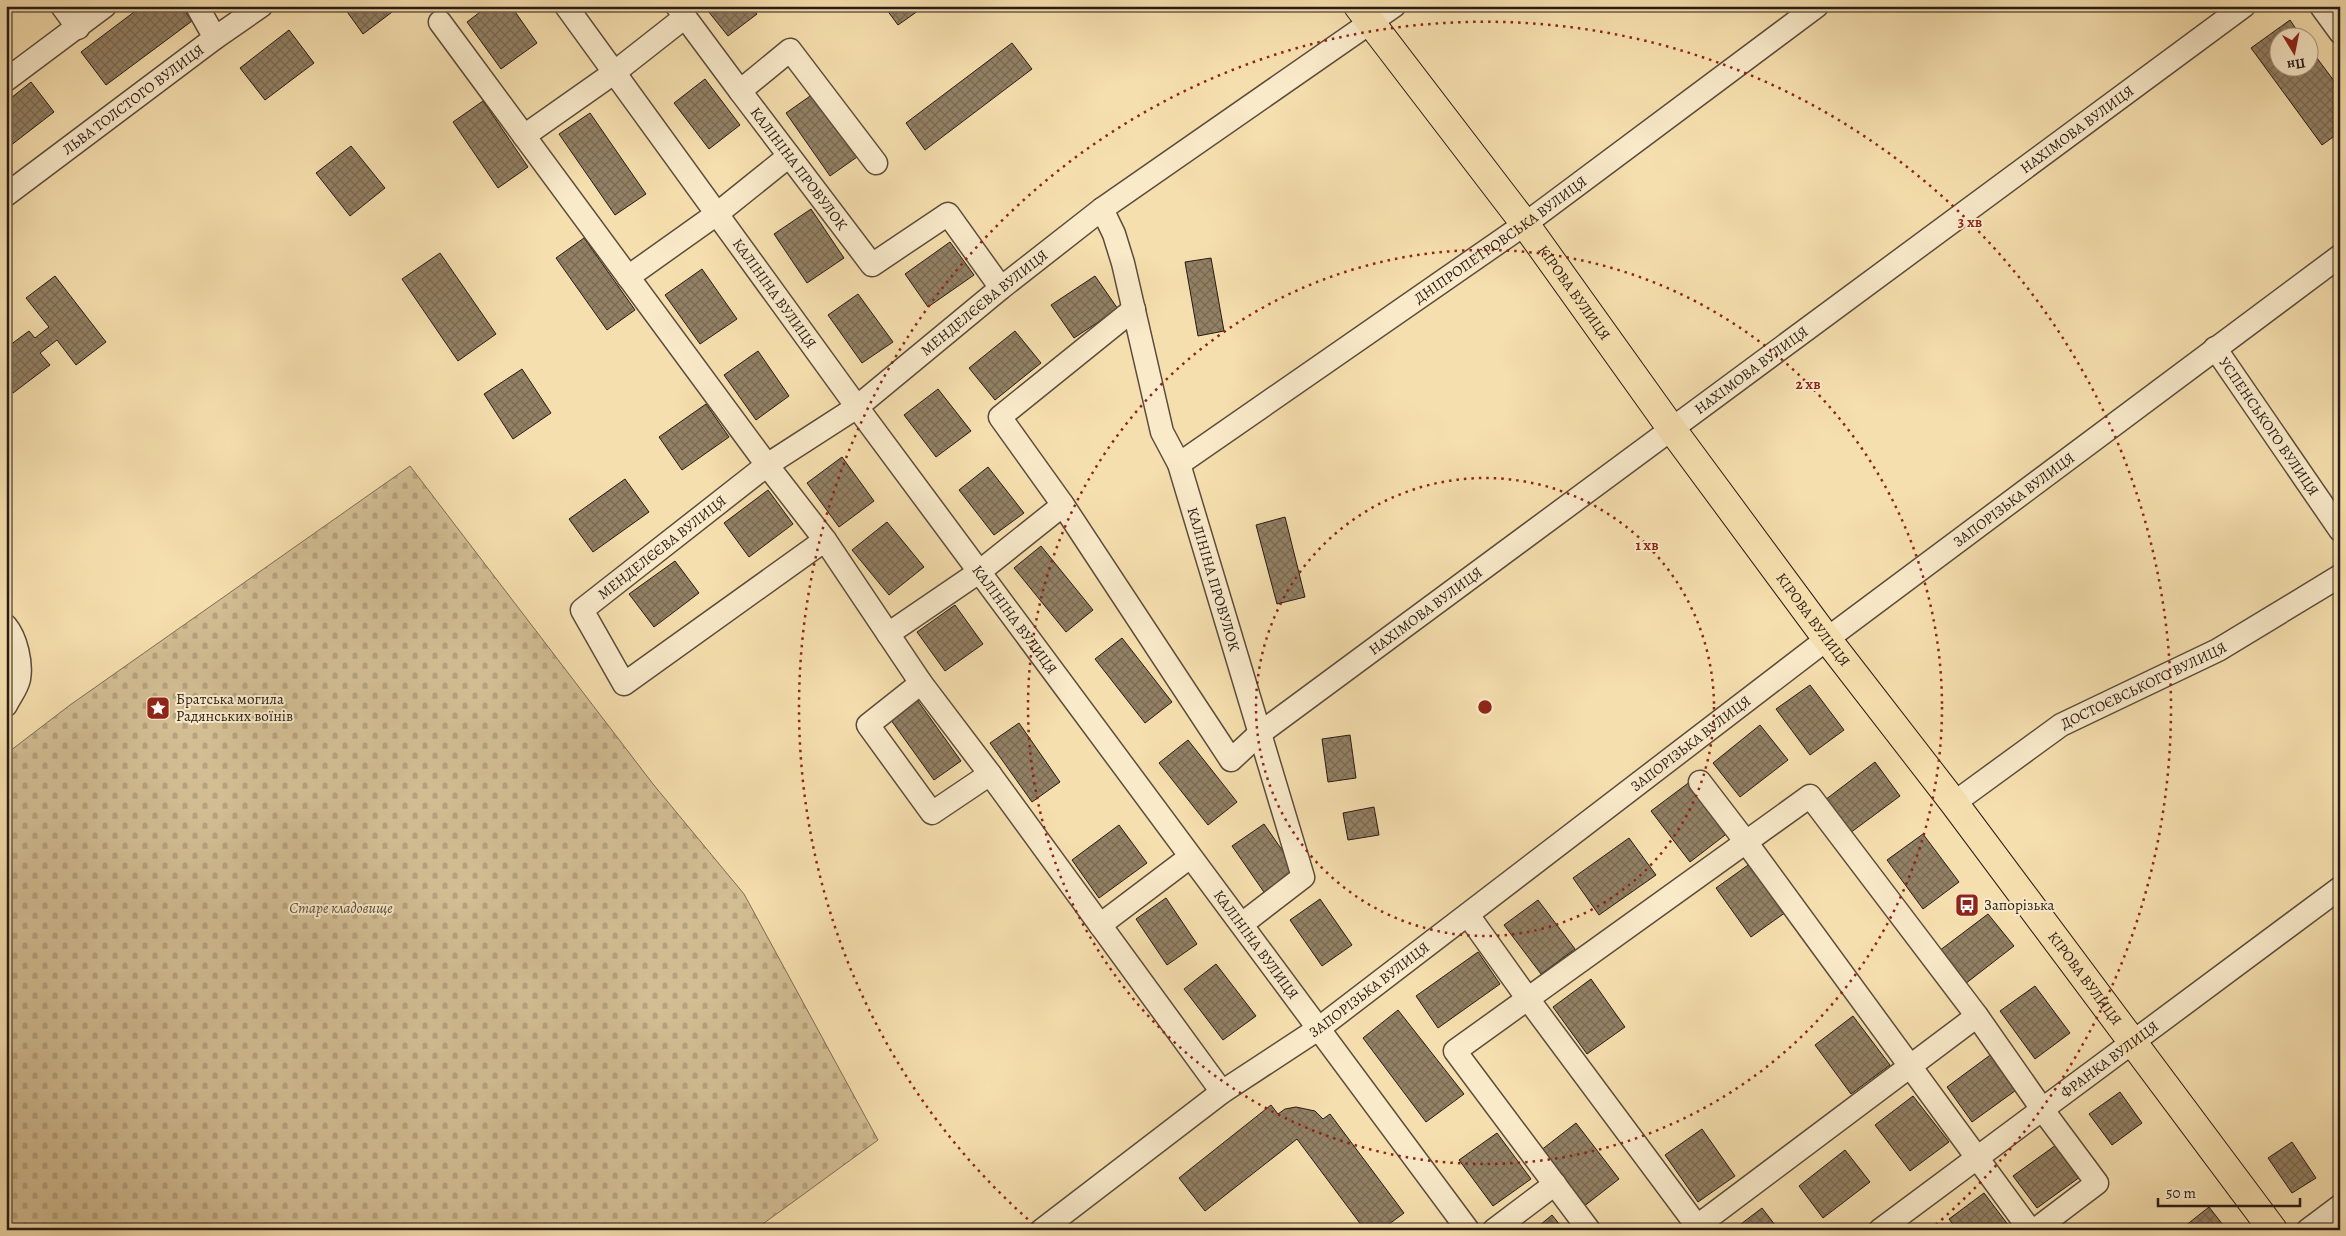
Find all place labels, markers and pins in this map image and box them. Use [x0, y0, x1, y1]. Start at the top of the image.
place label: Братська могила Радянських воїнів [176, 689, 293, 726]
place icon: Братська могила Радянських воїнів [145, 695, 171, 721]
centre of rings [1476, 698, 1494, 716]
bus stop icon: Запорізька [1954, 892, 1980, 918]
place label: Запорізька [1984, 895, 2055, 915]

